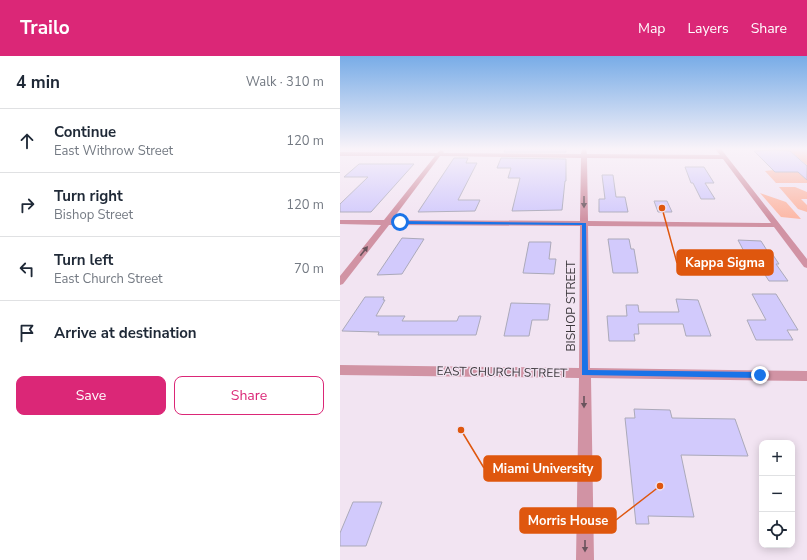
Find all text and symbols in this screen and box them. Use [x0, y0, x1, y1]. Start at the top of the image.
text: Trailo [20, 15, 70, 41]
text: Map [638, 19, 665, 38]
text: Layers [687, 19, 729, 38]
text: Share [751, 19, 787, 38]
text: 4 min [16, 71, 60, 94]
text: Walk · 310 m [246, 73, 324, 91]
text: Continue [54, 122, 116, 142]
icon: ahead [16, 130, 38, 152]
text: 120 m [286, 132, 324, 150]
text: East Withrow Street [54, 142, 173, 160]
text: Turn right [54, 186, 123, 206]
icon: right [16, 194, 38, 216]
text: 120 m [286, 196, 324, 214]
one-way arrow [581, 196, 587, 209]
text: Bishop Street [54, 206, 133, 224]
route start [391, 213, 409, 231]
one-way arrow [360, 245, 368, 256]
text: Turn left [54, 250, 113, 270]
callout: Kappa Sigma [677, 250, 773, 275]
text: Kappa Sigma [685, 254, 765, 272]
icon: left [16, 258, 38, 280]
text: 70 m [294, 260, 324, 278]
street label: BISHOP STREET [563, 260, 579, 352]
text: East Church Street [54, 270, 163, 288]
icon: arrive [16, 322, 38, 344]
text: Arrive at destination [54, 323, 197, 343]
street label: EAST CHURCH STREET [437, 363, 568, 381]
route end [751, 366, 769, 384]
button: Save [16, 376, 166, 415]
button: Share [174, 376, 324, 415]
one-way arrow [581, 396, 587, 409]
map controls [759, 440, 795, 548]
button: + [759, 440, 795, 476]
callout: Miami University [484, 456, 601, 481]
text: Miami University [493, 460, 594, 478]
button: − [759, 476, 795, 512]
callout: Morris House [520, 508, 616, 533]
text: Morris House [528, 512, 608, 530]
button: locate [759, 512, 795, 548]
one-way arrow [581, 540, 588, 552]

